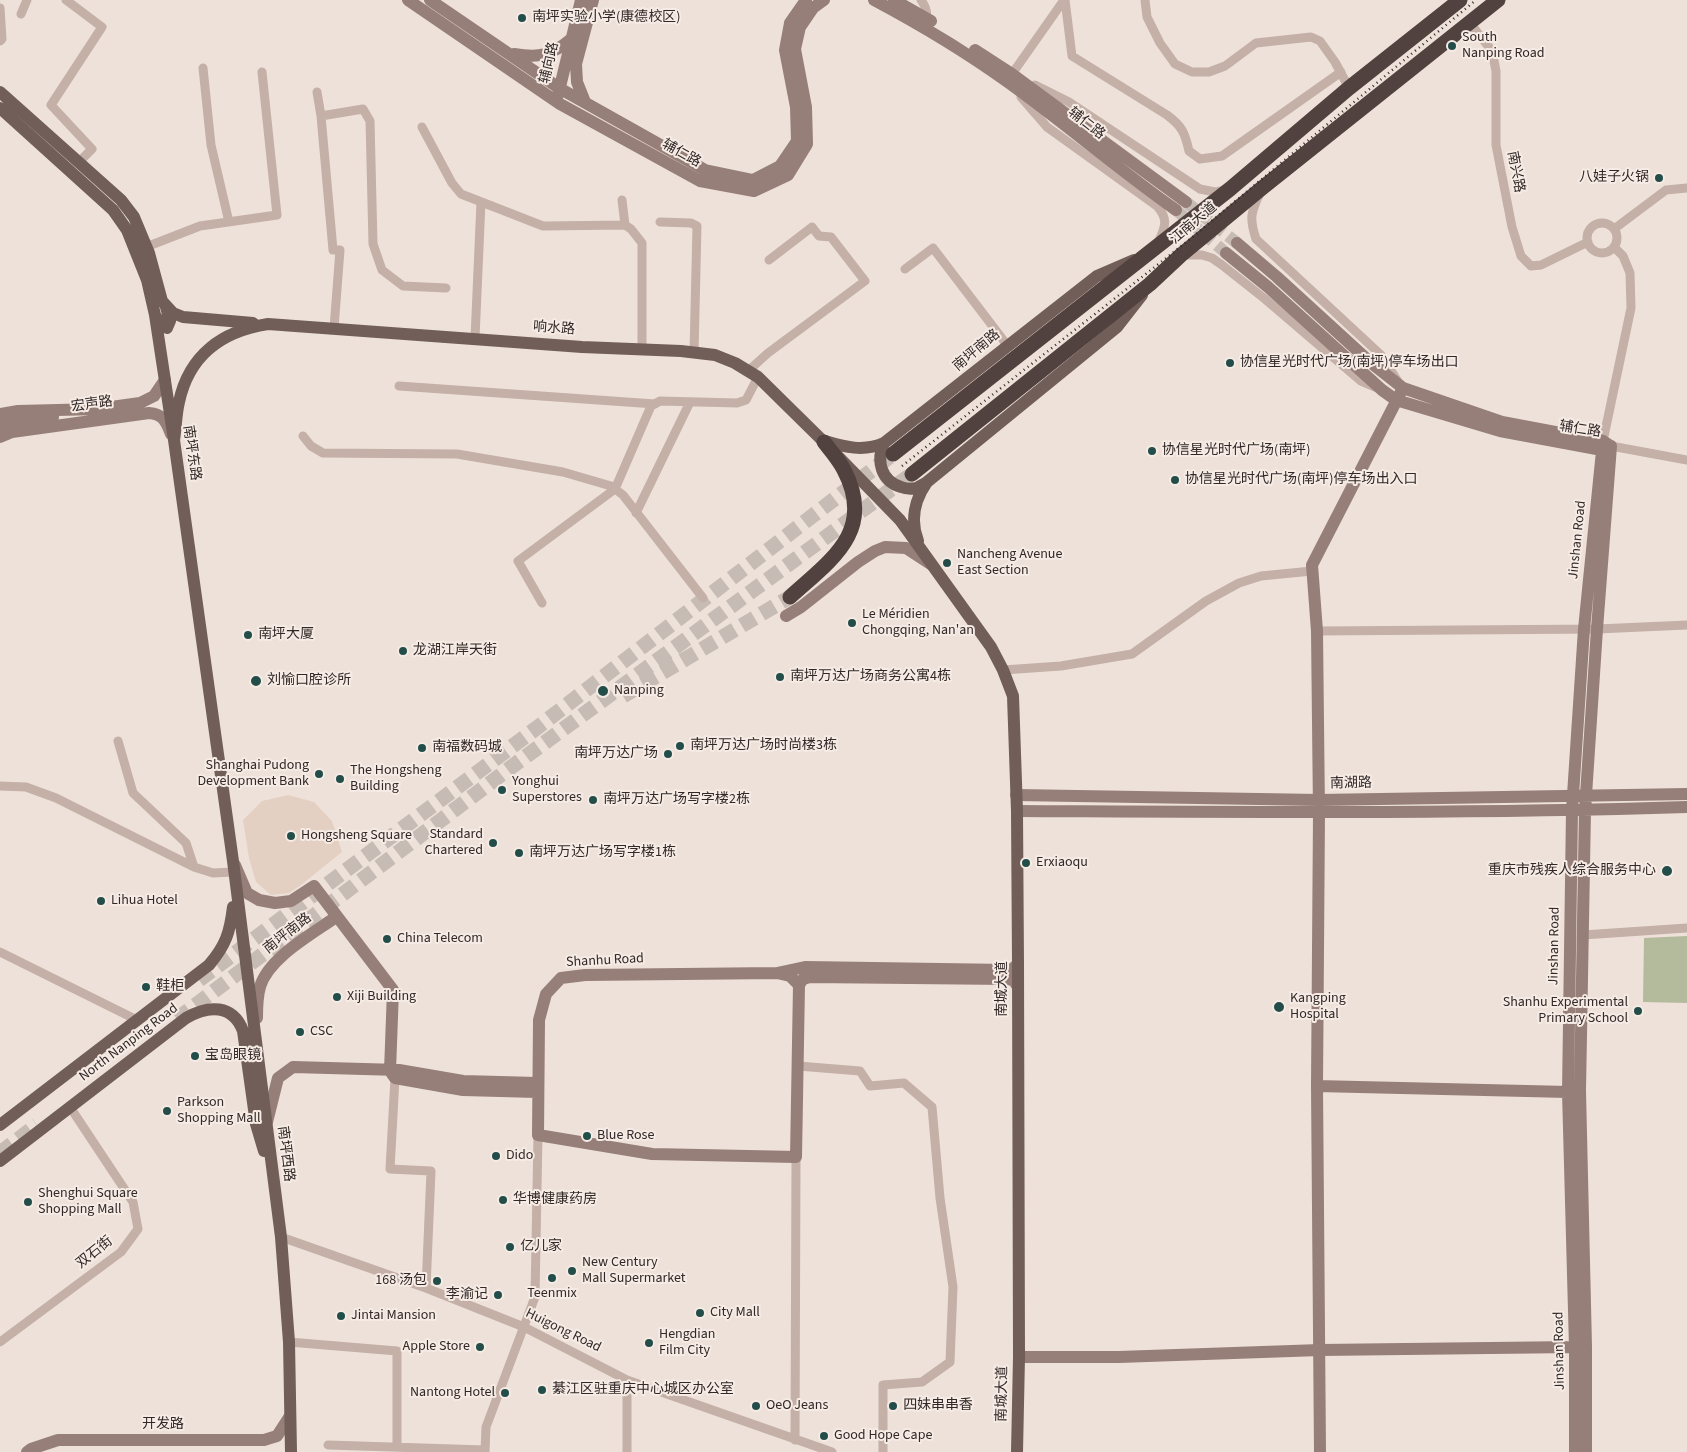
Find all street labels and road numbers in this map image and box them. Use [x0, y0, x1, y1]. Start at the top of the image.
street label: 辅向路 [537, 41, 563, 85]
street label: 辅仁路 [1064, 104, 1108, 144]
street label: 辅仁路 [659, 136, 703, 172]
street label: 南兴路 [1503, 150, 1527, 194]
street label: 江南大道 [1167, 200, 1221, 248]
street label: 响水路 [532, 319, 576, 339]
street label: 南坪南路 [950, 327, 1004, 375]
street label: 宏声路 [70, 394, 114, 416]
street label: 辅仁路 [1558, 418, 1602, 442]
street label: 南坪东路 [179, 424, 203, 482]
street label: Jinshan Road [1566, 500, 1590, 580]
street label: 南湖路 [1330, 775, 1372, 793]
street label: Jinshan Road [1546, 906, 1564, 986]
street label: 南坪南路 [261, 910, 315, 958]
street label: Shanhu Road [566, 951, 644, 971]
street label: 南城大道 [995, 961, 1011, 1017]
street label: North Nanping Road [76, 1000, 182, 1086]
street label: 南坪西路 [273, 1125, 297, 1183]
street label: 双石街 [73, 1233, 117, 1273]
street label: Huigong Road [522, 1305, 604, 1357]
street label: Jinshan Road [1551, 1311, 1569, 1391]
street label: 南城大道 [994, 1366, 1012, 1422]
street label: 开发路 [142, 1417, 184, 1433]

